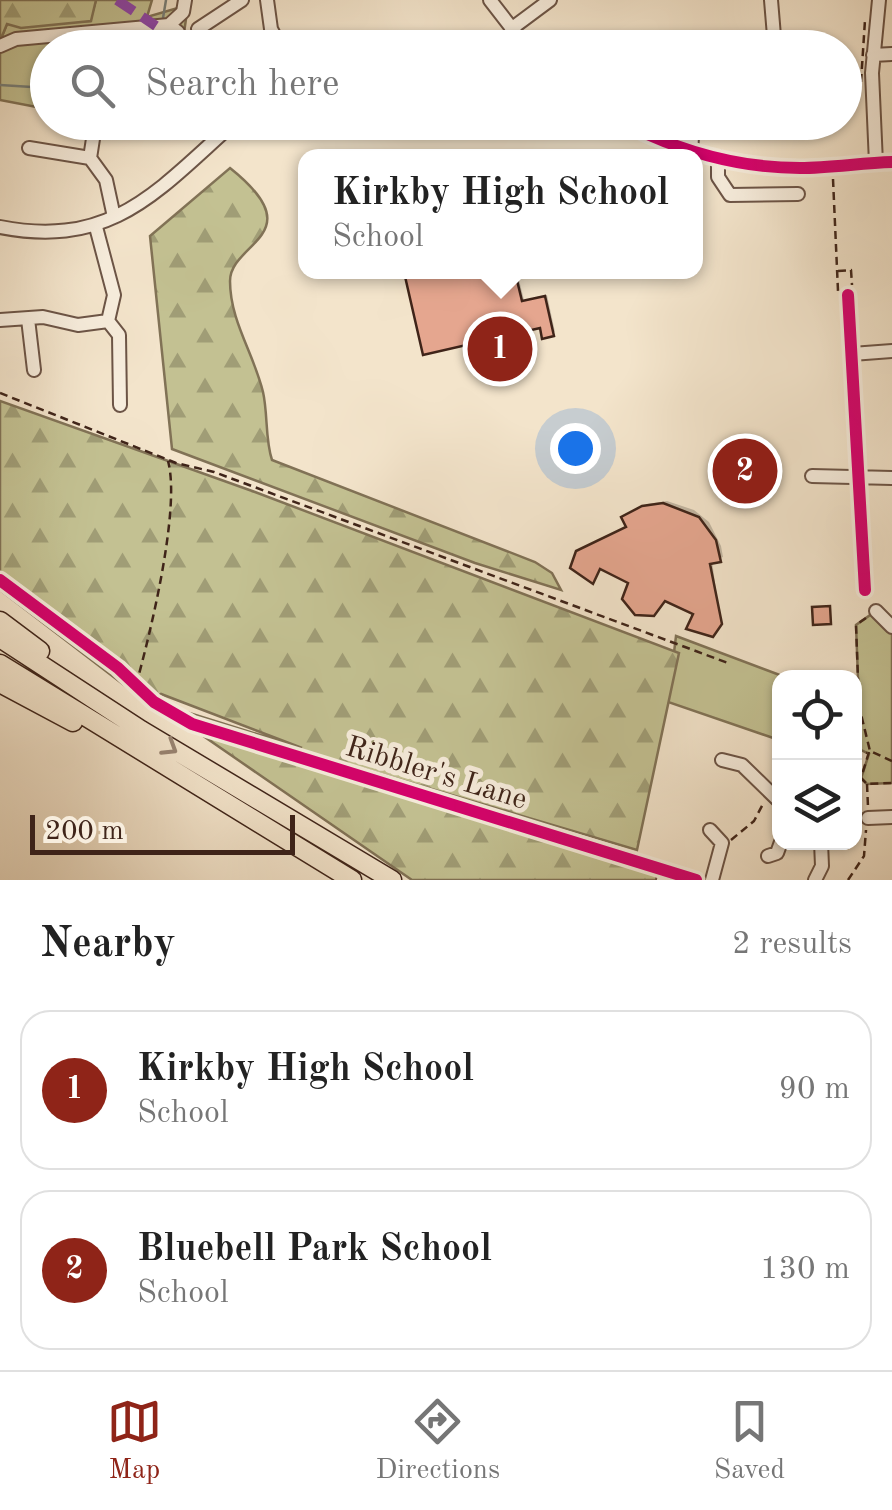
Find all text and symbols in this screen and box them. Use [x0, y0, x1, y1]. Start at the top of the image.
search box [30, 30, 862, 140]
icon: search [65, 58, 120, 113]
text: Search here [145, 66, 340, 104]
popup [298, 149, 703, 279]
text: Kirkby High School [332, 175, 669, 213]
text: School [332, 222, 424, 254]
pin: 1 [468, 312, 532, 386]
your location [550, 423, 601, 474]
pin: 2 [712, 434, 778, 508]
map controls [772, 670, 862, 850]
button: locate [772, 670, 862, 760]
street label: Ribbler's Lane [342, 732, 530, 816]
one-way arrow [159, 736, 177, 755]
button: layers [772, 760, 862, 850]
scale bar [30, 810, 295, 854]
text: 200 m [45, 818, 124, 846]
text: Nearby [40, 924, 176, 966]
text: 2 results [732, 929, 852, 961]
text: Kirkby High School [137, 1051, 474, 1089]
text: 1 [65, 1074, 84, 1106]
text: 90 m [779, 1074, 850, 1106]
text: School [137, 1098, 229, 1130]
text: Bluebell Park School [137, 1231, 492, 1269]
text: 2 [65, 1254, 84, 1286]
text: 130 m [760, 1254, 850, 1286]
text: School [137, 1278, 229, 1310]
tab: Map [107, 1394, 162, 1489]
tab: Directions [376, 1394, 500, 1489]
tab: Saved [714, 1394, 785, 1489]

